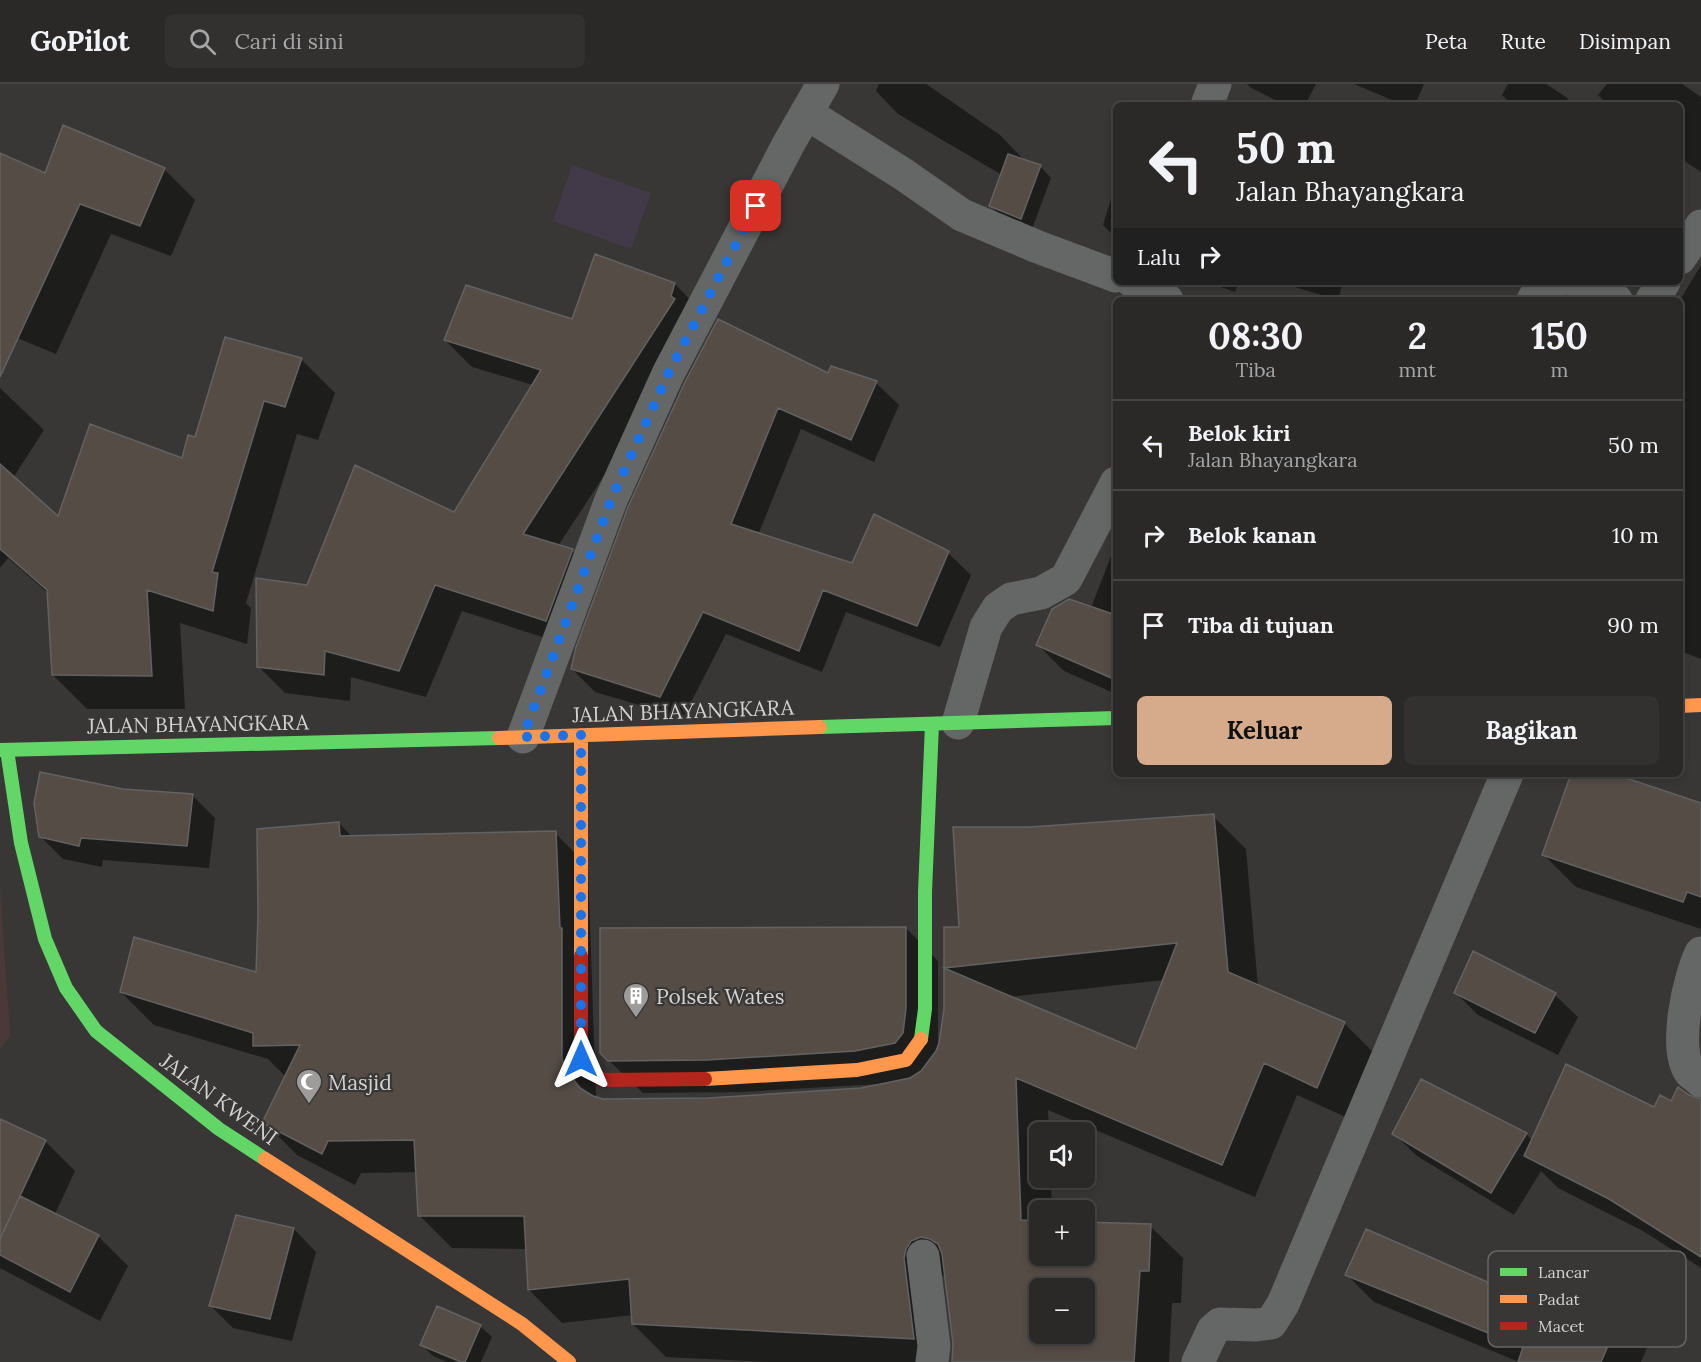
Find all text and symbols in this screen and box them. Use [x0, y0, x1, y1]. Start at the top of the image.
search box [165, 14, 585, 68]
text: GoPilot [30, 23, 129, 59]
icon: search [186, 25, 219, 58]
text: Cari di sini [234, 27, 344, 55]
text: Peta [1425, 28, 1468, 55]
text: Rute [1501, 28, 1546, 55]
text: Disimpan [1579, 28, 1671, 55]
text: 50 m [1236, 121, 1335, 175]
icon: left [1137, 126, 1215, 204]
text: Jalan Bhayangkara [1236, 174, 1465, 208]
pin [730, 180, 781, 231]
icon: arrive [739, 189, 772, 222]
icon: right [1193, 240, 1226, 273]
text: Lalu [1137, 243, 1181, 271]
text: 08:30 [1208, 313, 1304, 359]
text: 2 [1408, 313, 1427, 359]
text: 150 [1531, 313, 1588, 359]
text: Tiba [1236, 357, 1276, 382]
text: mnt [1398, 357, 1436, 382]
text: m [1551, 357, 1568, 382]
text: Belok kiri [1188, 419, 1290, 447]
icon: left [1137, 429, 1170, 462]
text: 50 m [1608, 431, 1659, 459]
text: Jalan Bhayangkara [1188, 447, 1357, 472]
icon: right [1137, 519, 1170, 552]
text: Belok kanan [1188, 521, 1317, 549]
text: 10 m [1612, 521, 1659, 549]
icon: arrive [1137, 609, 1170, 642]
text: Tiba di tujuan [1188, 611, 1334, 639]
text: 90 m [1607, 611, 1659, 639]
street label: JALAN BHAYANGKARA [571, 694, 795, 728]
button: Keluar [1137, 696, 1392, 765]
button: Bagikan [1404, 696, 1659, 765]
street label: JALAN BHAYANGKARA [86, 709, 310, 739]
building icon: Polsek Wates [621, 981, 651, 1019]
place label: Polsek Wates [656, 983, 784, 1010]
position arrow [549, 1027, 613, 1091]
street label: JALAN KWENI [154, 1047, 283, 1151]
mosque icon: Masjid [294, 1067, 324, 1105]
place label: Masjid [328, 1069, 392, 1096]
map controls [1029, 1122, 1095, 1344]
button: sound [1029, 1122, 1095, 1188]
button: + [1029, 1200, 1095, 1266]
legend [1488, 1251, 1686, 1347]
text: Lancar [1538, 1262, 1589, 1282]
button: − [1029, 1278, 1095, 1344]
text: Padat [1538, 1289, 1581, 1309]
text: Macet [1538, 1316, 1585, 1336]

